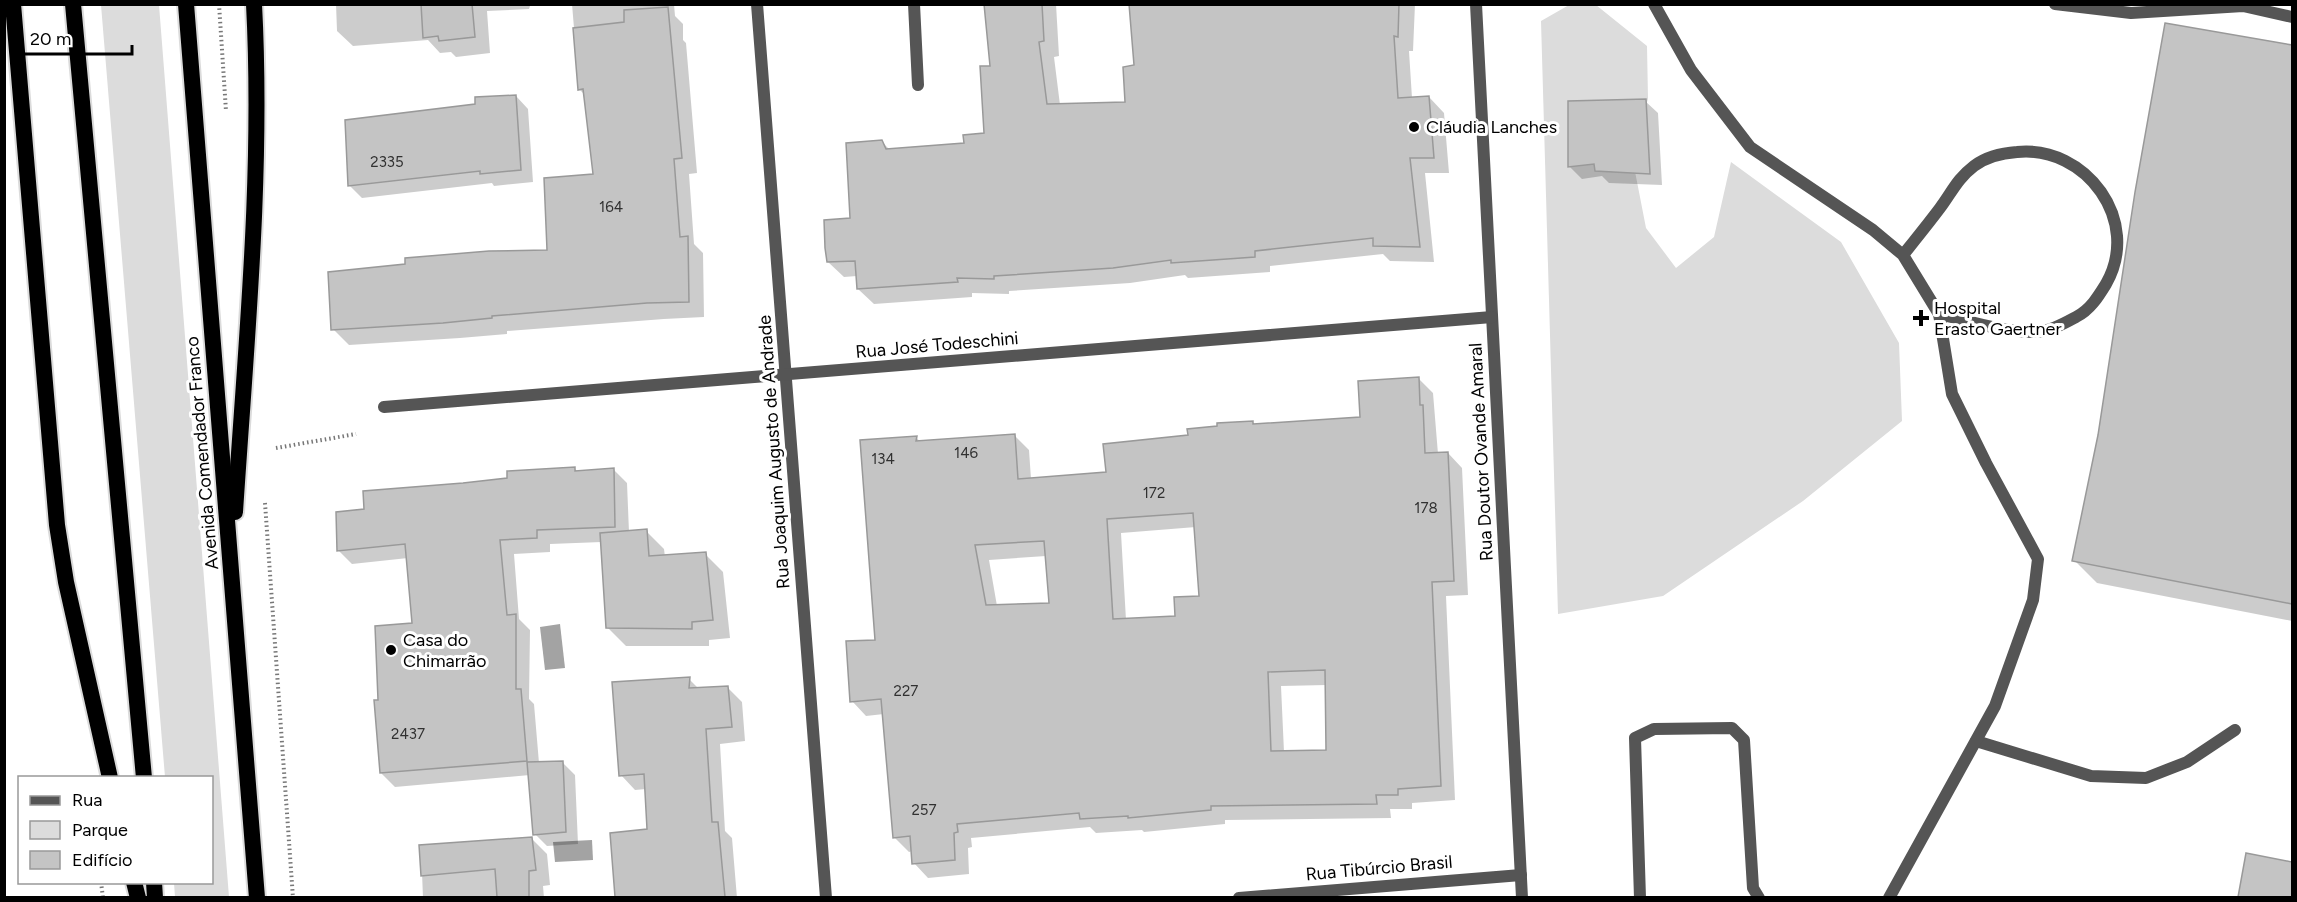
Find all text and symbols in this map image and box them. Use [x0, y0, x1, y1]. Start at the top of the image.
scale bar [21, 18, 132, 56]
text: 20 m [30, 28, 71, 50]
place label: Cláudia Lanches [1426, 116, 1557, 138]
marker: Cláudia Lanches [1407, 120, 1421, 134]
house number: 2335 [370, 153, 404, 171]
house number: 164 [599, 198, 623, 216]
place label: Hospital Erasto Gaertner [1934, 297, 2061, 340]
marker: Hospital Erasto Gaertner [1912, 309, 1930, 327]
street label: Rua Joaquim Augusto de Andrade [753, 314, 795, 590]
street label: Rua José Todeschini [855, 327, 1019, 363]
street label: Avenida Comendador Franco [181, 335, 223, 571]
street label: Rua Doutor Ovande Amaral [1464, 342, 1498, 562]
house number: 146 [954, 444, 979, 462]
house number: 134 [871, 450, 895, 468]
house number: 172 [1143, 484, 1165, 502]
house number: 178 [1414, 499, 1438, 517]
place label: Casa do Chimarrão [403, 629, 486, 672]
marker: Casa do Chimarrão [384, 643, 398, 657]
house number: 227 [894, 682, 918, 700]
house number: 2437 [391, 725, 425, 743]
legend [18, 776, 213, 884]
text: Rua [72, 789, 103, 811]
house number: 257 [911, 801, 937, 819]
text: Parque [72, 819, 128, 841]
text: Edifício [72, 849, 133, 871]
street label: Rua Tibúrcio Brasil [1305, 851, 1453, 885]

